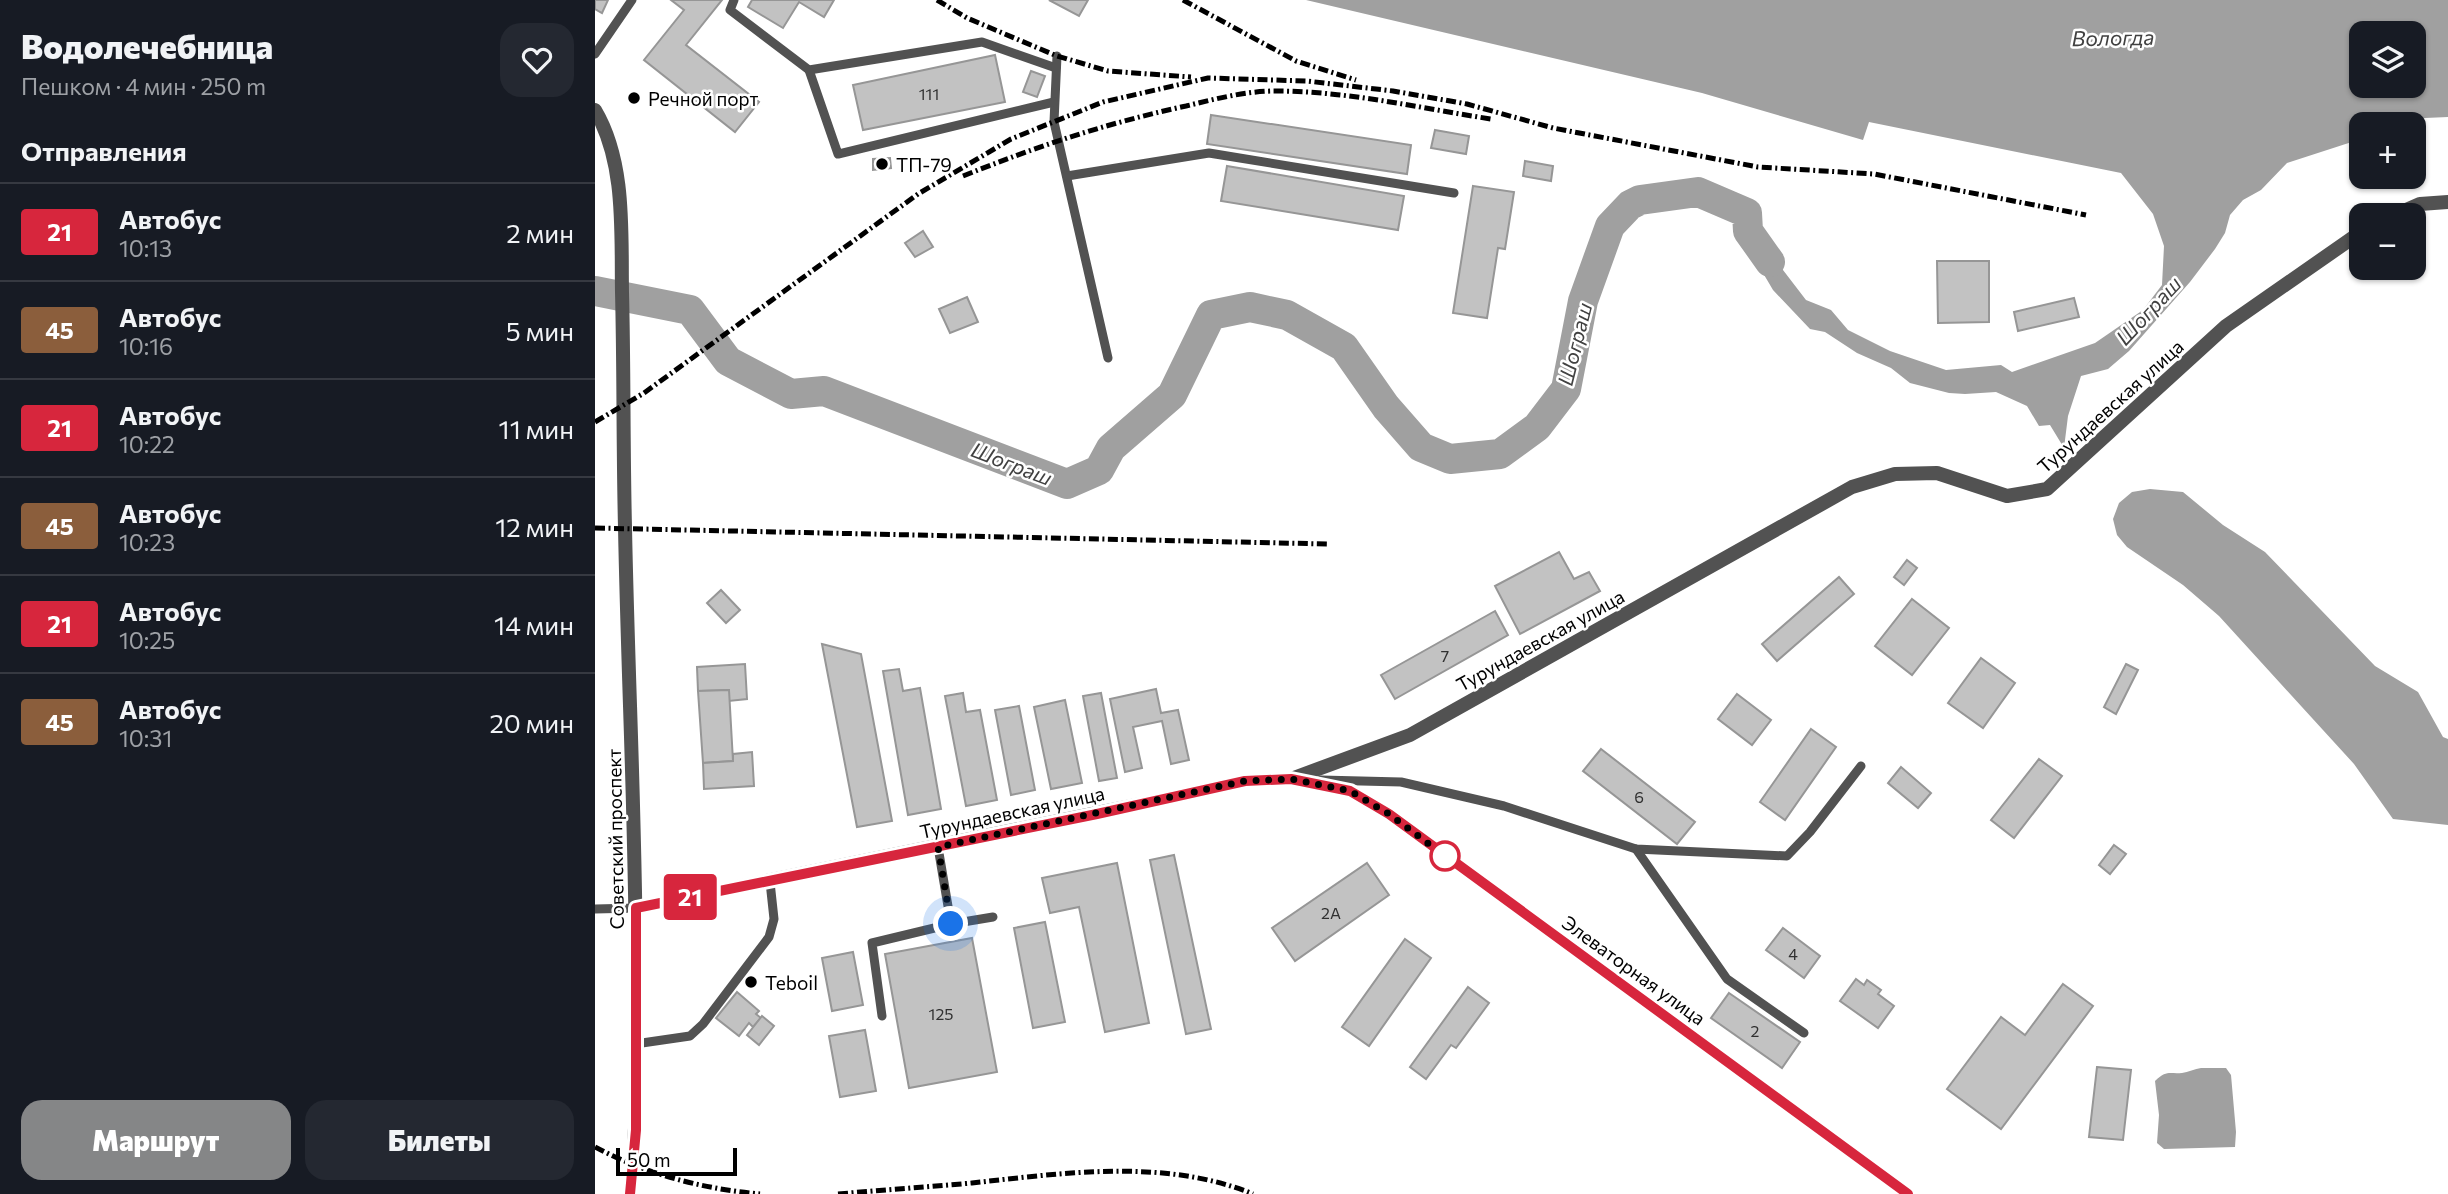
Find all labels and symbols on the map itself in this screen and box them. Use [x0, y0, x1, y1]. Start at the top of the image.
water label: Вологда [2071, 24, 2155, 50]
house number: 111 [919, 84, 939, 103]
place label: Речной порт [648, 87, 759, 110]
marker: Речной порт [626, 90, 642, 106]
place label: ТП-79 [896, 153, 952, 176]
marker: ТП-79 [874, 156, 890, 172]
water label: Шограш [2110, 271, 2186, 349]
water label: Шограш [1552, 300, 1596, 388]
street label: Турундаевская улица [2032, 334, 2188, 478]
water label: Шограш [968, 436, 1056, 490]
street label: Турундаевская улица [1452, 584, 1628, 696]
house number: 7 [1441, 646, 1449, 665]
street label: Советский проспект [602, 748, 628, 930]
street label: Турундаевская улица [917, 781, 1107, 843]
house number: 6 [1634, 787, 1644, 806]
unlabelled marker [1430, 841, 1460, 871]
line badge: 21 [659, 874, 721, 920]
house number: 2А [1321, 903, 1341, 922]
your location [933, 906, 968, 941]
street label: Элеваторная улица [1558, 910, 1710, 1030]
house number: 4 [1788, 944, 1798, 963]
place label: Teboil [765, 971, 818, 994]
marker: Teboil [743, 974, 759, 990]
house number: 125 [929, 1004, 953, 1023]
house number: 2 [1751, 1021, 1760, 1040]
scale bar [616, 1145, 737, 1177]

